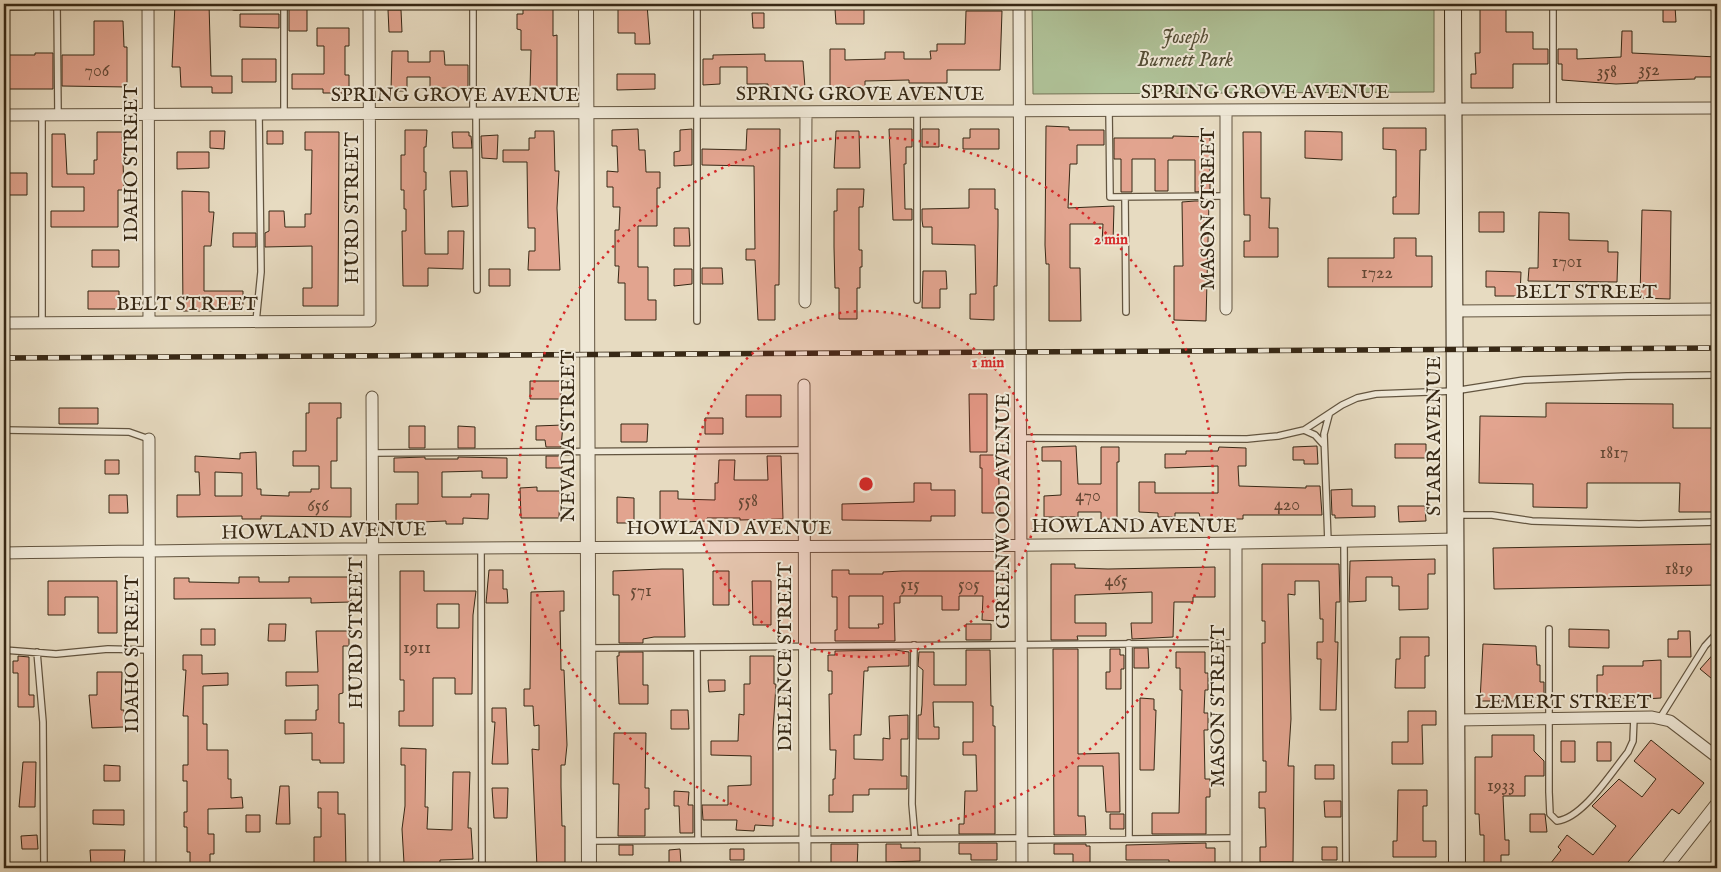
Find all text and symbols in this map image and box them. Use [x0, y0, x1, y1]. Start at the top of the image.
park label: Joseph Burnett Park [1137, 25, 1233, 73]
house number: 352 [1638, 59, 1660, 82]
house number: 706 [85, 60, 110, 83]
house number: 358 [1597, 61, 1617, 84]
street label: SPRING GROVE AVENUE [1141, 80, 1390, 105]
street label: SPRING GROVE AVENUE [736, 82, 985, 107]
street label: SPRING GROVE AVENUE [331, 83, 580, 108]
street label: IDAHO STREET [119, 84, 144, 242]
street label: MASON STREET [1196, 127, 1221, 290]
street label: HURD STREET [340, 132, 365, 284]
text: 2 min [1094, 230, 1128, 249]
house number: 1701 [1552, 251, 1582, 274]
house number: 1722 [1361, 262, 1393, 285]
street label: BELT STREET [1515, 280, 1657, 305]
street label: BELT STREET [116, 292, 258, 317]
street label: NEVADA STREET [556, 349, 581, 522]
text: 1 min [972, 353, 1004, 372]
street label: STARR AVENUE [1422, 356, 1447, 516]
street label: GREENWOOD AVENUE [991, 393, 1016, 629]
house number: 1817 [1600, 442, 1628, 465]
centre of rings [857, 475, 875, 493]
house number: 470 [1075, 485, 1101, 508]
house number: 558 [738, 490, 758, 513]
house number: 420 [1274, 494, 1300, 517]
house number: 656 [307, 495, 329, 518]
street label: HOWLAND AVENUE [1031, 514, 1237, 539]
street label: HOWLAND AVENUE [626, 516, 832, 541]
street label: HOWLAND AVENUE [221, 517, 427, 546]
street label: HURD STREET [344, 557, 369, 709]
house number: 1819 [1665, 558, 1693, 581]
street label: DELENCE STREET [773, 562, 798, 752]
house number: 465 [1105, 570, 1128, 593]
house number: 515 [900, 574, 920, 597]
house number: 505 [958, 574, 980, 597]
street label: IDAHO STREET [120, 575, 145, 733]
house number: 571 [630, 580, 652, 603]
street label: MASON STREET [1206, 624, 1231, 787]
house number: 1911 [403, 637, 431, 660]
street label: LEMERT STREET [1475, 690, 1652, 715]
house number: 1933 [1487, 775, 1515, 798]

